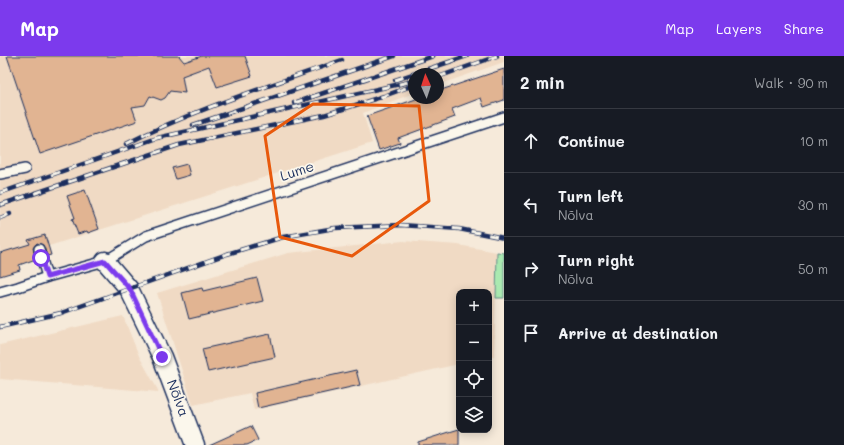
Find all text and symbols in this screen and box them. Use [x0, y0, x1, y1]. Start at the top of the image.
text: Map [20, 16, 59, 41]
text: Map [665, 19, 694, 38]
text: Layers [716, 19, 762, 38]
text: Share [784, 19, 824, 38]
north arrow [408, 68, 444, 104]
text: 2 min [520, 71, 565, 93]
text: Walk · 90 m [754, 74, 828, 91]
icon: ahead [520, 130, 542, 152]
text: Continue [558, 131, 625, 151]
text: 10 m [800, 132, 828, 149]
street label: Lume [277, 156, 316, 185]
text: Turn left [558, 186, 623, 206]
icon: left [520, 194, 542, 216]
text: 30 m [798, 196, 828, 213]
text: Nõlva [558, 206, 594, 223]
route start [32, 249, 50, 267]
text: Turn right [558, 250, 635, 270]
icon: right [520, 258, 542, 280]
text: 50 m [798, 260, 828, 277]
text: Nõlva [558, 270, 594, 287]
map controls [456, 289, 492, 433]
button: + [456, 289, 492, 325]
icon: arrive [520, 322, 542, 344]
text: Arrive at destination [558, 323, 718, 343]
button: − [456, 325, 492, 361]
route end [153, 348, 171, 366]
button: locate [456, 361, 492, 397]
street label: Nõlva [163, 377, 194, 419]
button: layers [456, 397, 492, 433]

